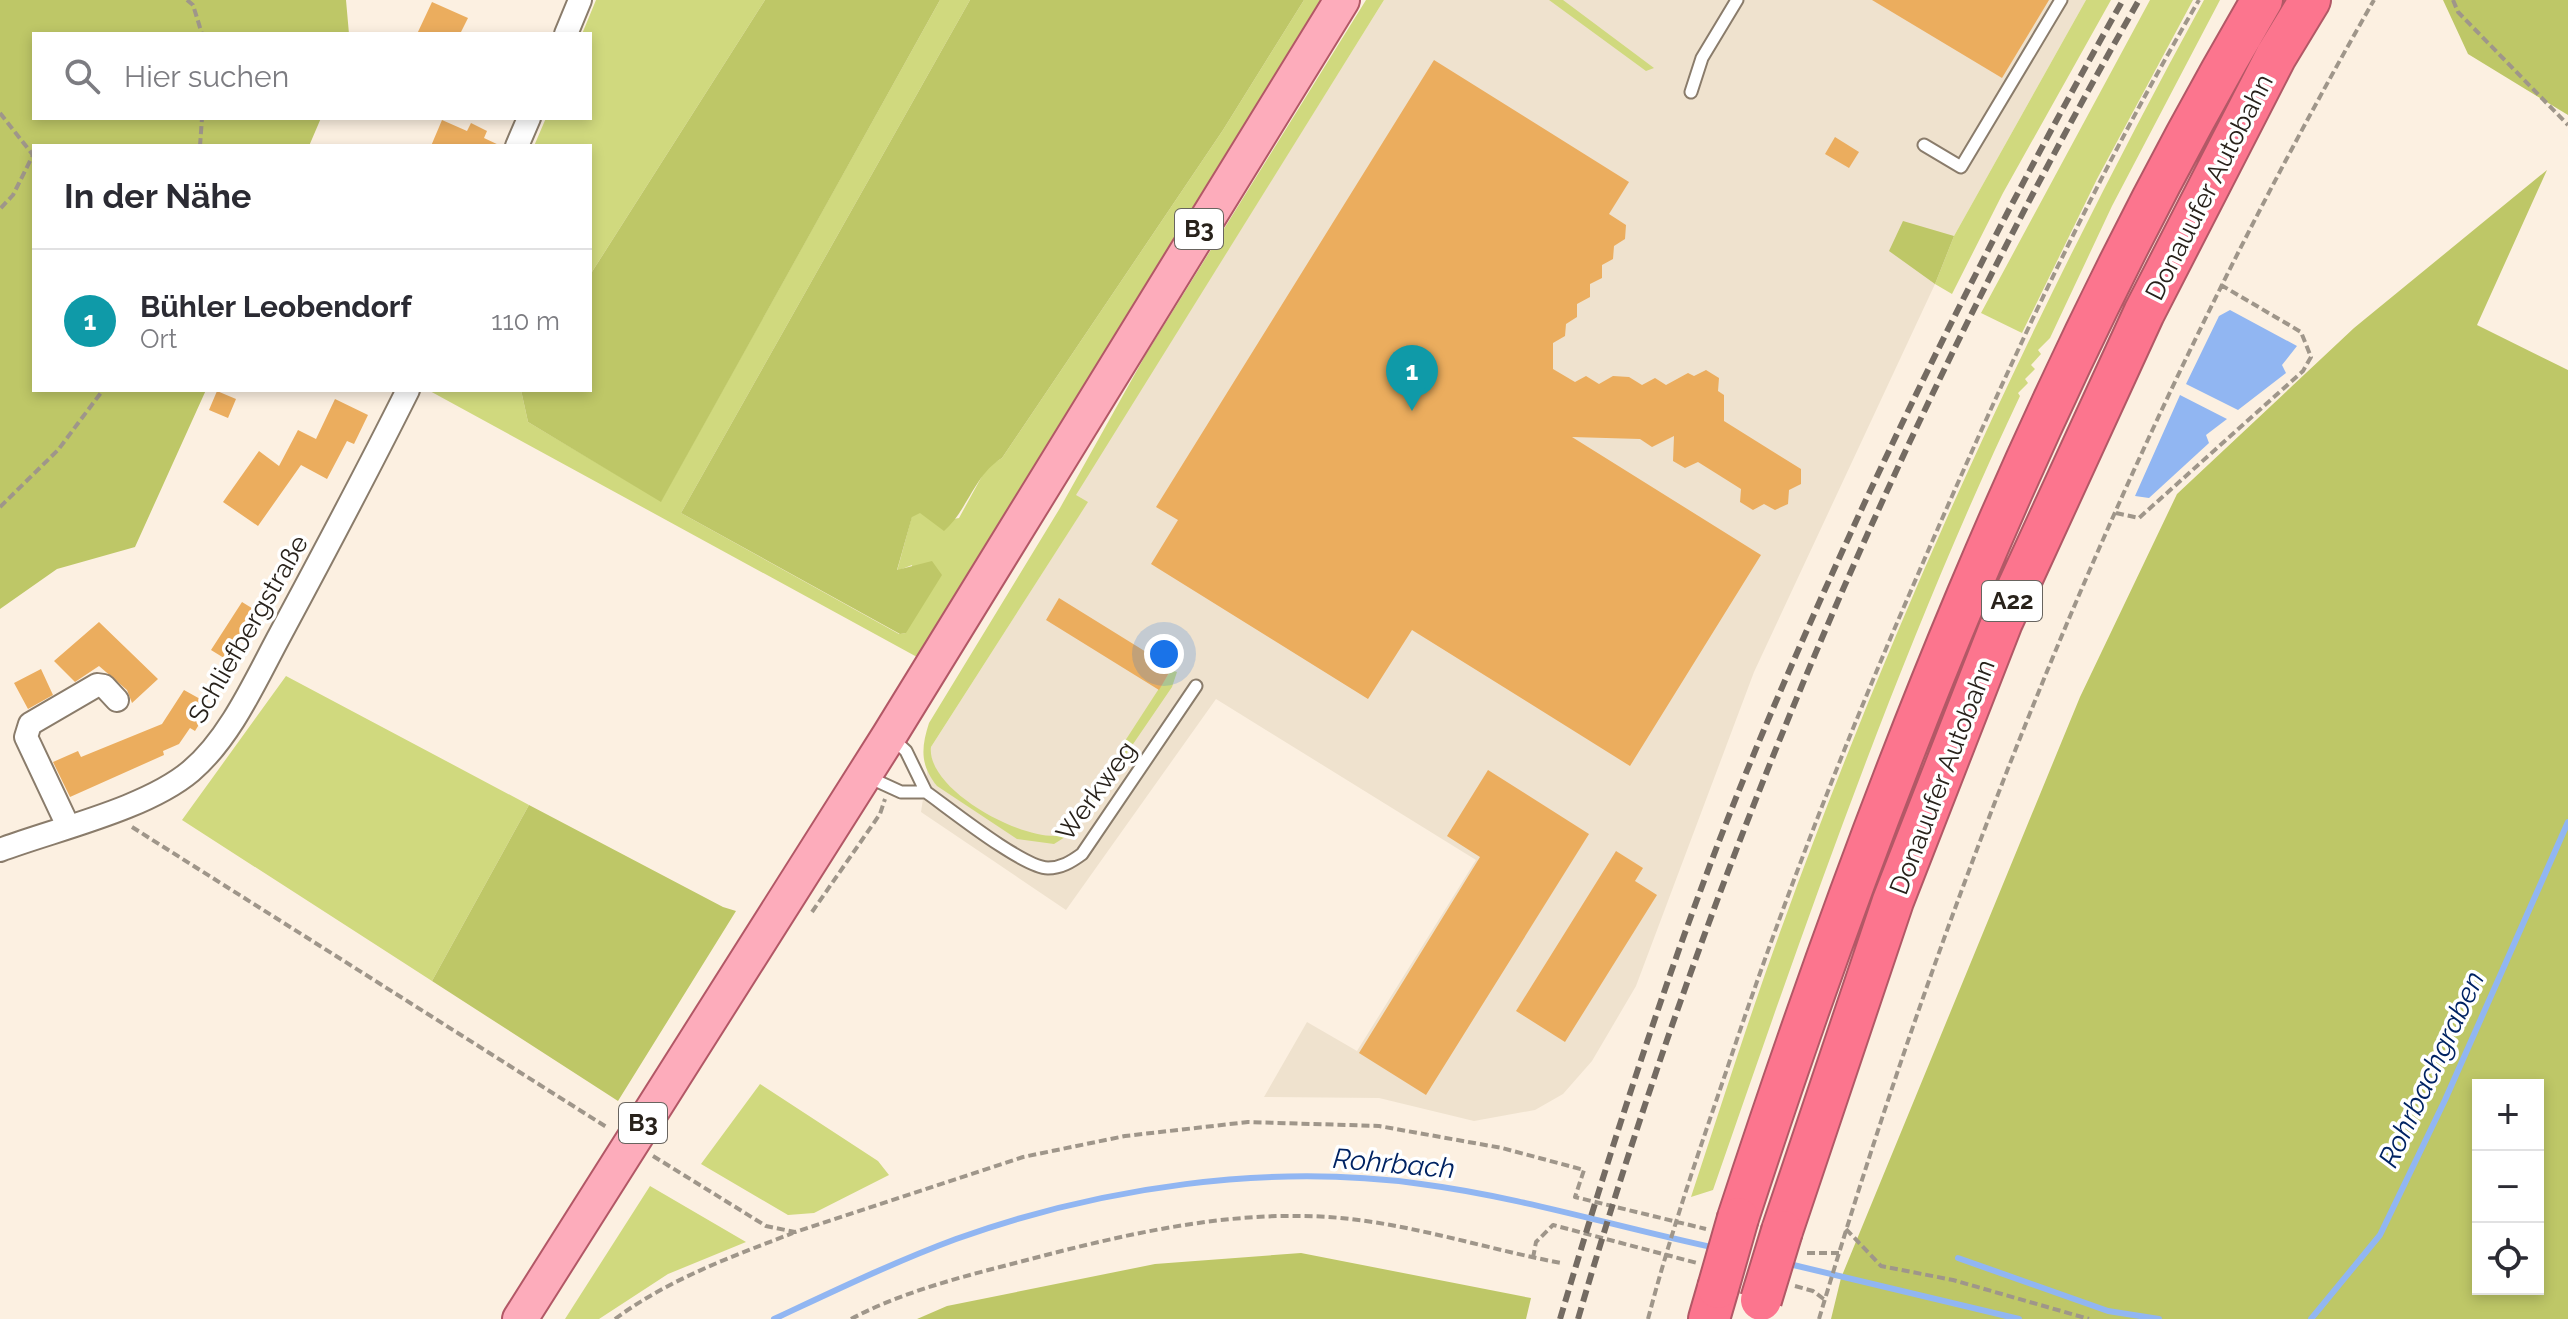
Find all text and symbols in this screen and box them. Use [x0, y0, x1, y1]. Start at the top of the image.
search box [32, 32, 592, 120]
icon: search [60, 54, 104, 98]
text: Hier suchen [124, 59, 289, 94]
street label: Donauufer Autobahn [2139, 69, 2279, 305]
text: In der Nähe [64, 176, 251, 216]
road number: B3 [1175, 209, 1223, 249]
text: Bühler Leobendorf [140, 289, 412, 324]
text: 1 [84, 306, 96, 336]
text: 110 m [491, 306, 560, 336]
text: Ort [140, 324, 177, 354]
pin: 1 [1386, 345, 1438, 411]
street label: Schliefbergstraße [182, 530, 314, 728]
road number: A22 [1982, 581, 2042, 621]
your location [1144, 634, 1184, 674]
street label: Donauufer Autobahn [1883, 655, 2001, 899]
street label: Werkweg [1050, 735, 1142, 847]
water label: Rohrbachgraben [2372, 966, 2491, 1172]
map controls [2472, 1079, 2544, 1295]
button: + [2472, 1079, 2544, 1151]
road number: B3 [619, 1103, 667, 1143]
water label: Rohrbach [1332, 1142, 1456, 1185]
button: − [2472, 1151, 2544, 1223]
button: locate [2472, 1223, 2544, 1295]

